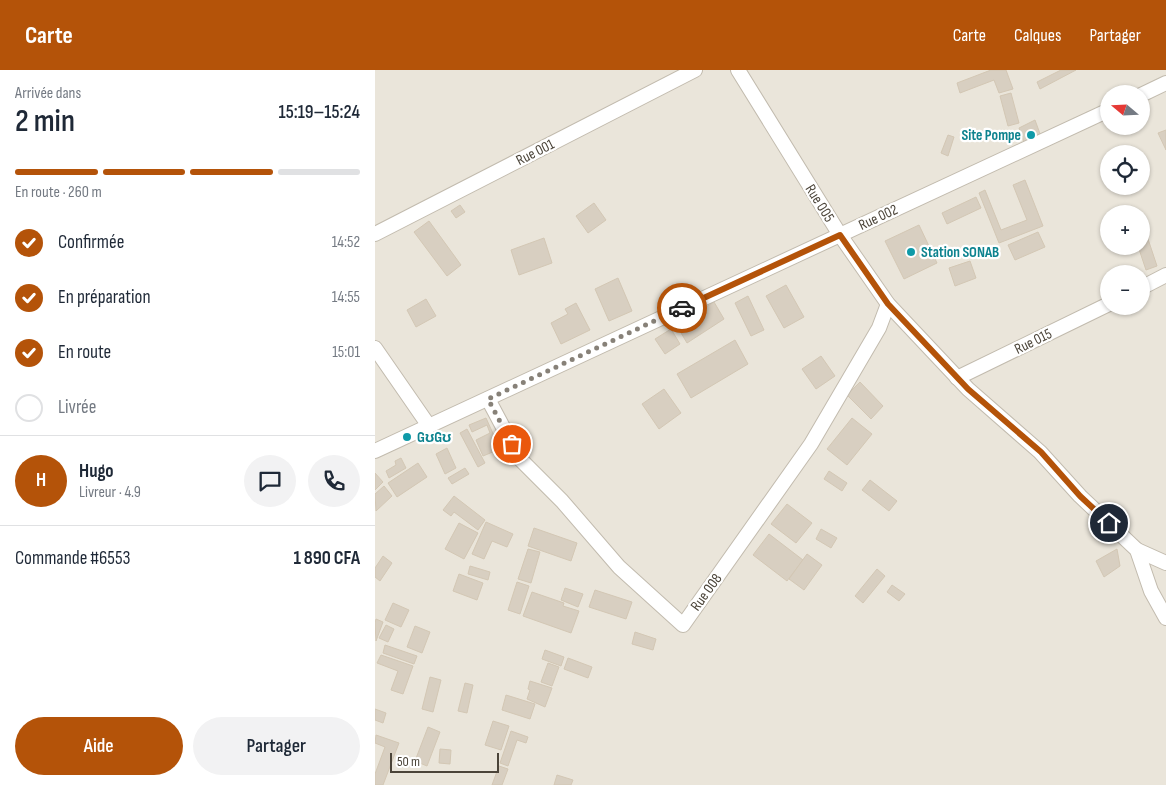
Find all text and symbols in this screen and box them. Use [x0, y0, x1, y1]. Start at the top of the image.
text: Carte [25, 21, 73, 50]
text: Carte [953, 25, 986, 46]
text: Calques [1014, 25, 1061, 46]
text: Partager [1089, 25, 1141, 46]
text: Arrivée dans [15, 84, 81, 103]
north arrow [1100, 85, 1150, 135]
map controls [1100, 85, 1150, 315]
text: 15:19–15:24 [279, 101, 360, 124]
text: 2 min [15, 102, 75, 141]
place label: Site Pompe [961, 126, 1021, 145]
marker: Site Pompe [1025, 129, 1037, 141]
street label: Rue 001 [513, 135, 558, 170]
button: locate [1100, 145, 1150, 195]
street label: Rue 005 [801, 181, 838, 226]
text: En route · 260 m [15, 183, 102, 202]
street label: Rue 002 [856, 200, 901, 235]
button: + [1100, 205, 1150, 255]
icon: check [15, 229, 43, 257]
text: Confirmée [58, 231, 124, 254]
text: 14:52 [332, 233, 360, 252]
place label: Station SONAB [921, 243, 999, 262]
marker: Station SONAB [905, 246, 917, 258]
button: − [1100, 265, 1150, 315]
courier [657, 283, 707, 333]
icon: check [15, 284, 43, 312]
text: En préparation [58, 286, 151, 309]
text: 14:55 [332, 288, 360, 307]
icon: car [668, 294, 696, 322]
street label: Rue 015 [1011, 324, 1055, 359]
icon: check [15, 339, 43, 367]
text: En route [58, 341, 111, 364]
text: 15:01 [332, 343, 360, 362]
text: Livrée [58, 396, 96, 419]
pin [491, 423, 533, 465]
place label: GʊGʊ [417, 428, 451, 447]
icon: bag [498, 430, 526, 458]
marker: GʊGʊ [401, 431, 413, 443]
button: chat [244, 455, 296, 507]
button: phone [308, 455, 360, 507]
text: Hugo [79, 460, 114, 483]
text: H [36, 469, 46, 492]
text: Livreur · 4.9 [79, 483, 141, 502]
pin [1088, 502, 1130, 544]
icon: home [1095, 509, 1123, 537]
text: Commande #6553 [15, 547, 131, 570]
text: 1 890 CFA [293, 547, 360, 570]
street label: Rue 008 [686, 570, 726, 615]
button: Aide [15, 717, 183, 775]
button: Partager [193, 717, 360, 775]
scale bar [390, 750, 499, 773]
text: 50 m [397, 753, 420, 770]

